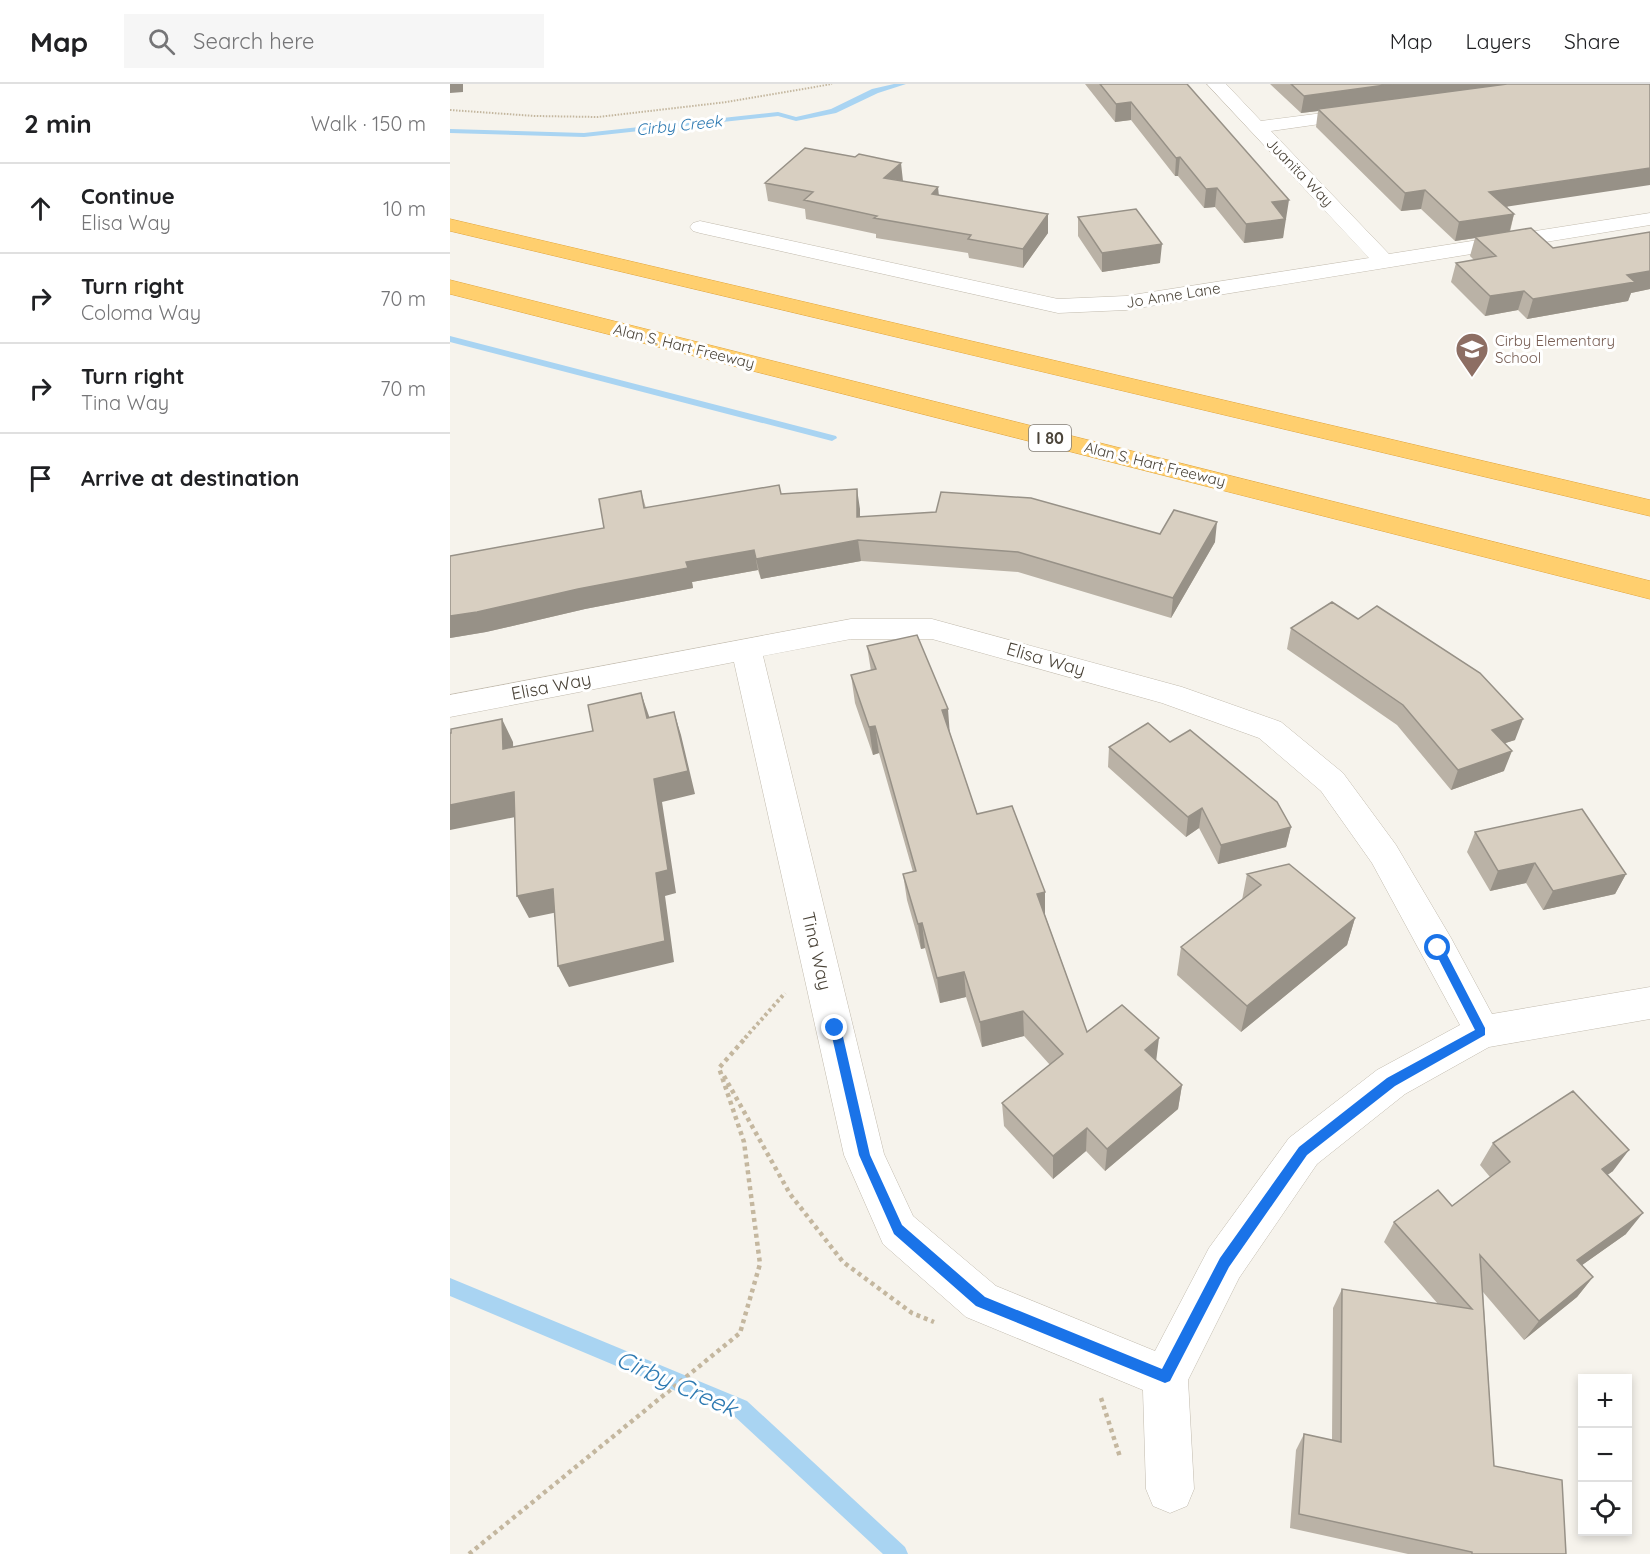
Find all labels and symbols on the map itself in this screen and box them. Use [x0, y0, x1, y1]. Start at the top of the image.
water label: Cirby Creek [635, 110, 724, 139]
street label: Juanita Way [1262, 134, 1338, 210]
street label: Jo Anne Lane [1124, 278, 1222, 312]
street label: Alan S. Hart Freeway [611, 319, 757, 373]
school or university icon: Cirby Elementary School [1454, 331, 1490, 378]
place label: Cirby Elementary School [1495, 331, 1615, 367]
road number: I 80 [1029, 425, 1071, 451]
street label: Alan S. Hart Freeway [1082, 437, 1228, 491]
street label: Elisa Way [1004, 637, 1088, 681]
street label: Elisa Way [509, 667, 593, 705]
street label: Tina Way [797, 910, 837, 992]
route start [1424, 934, 1450, 960]
route end [821, 1014, 847, 1040]
water label: Cirby Creek [612, 1343, 744, 1424]

